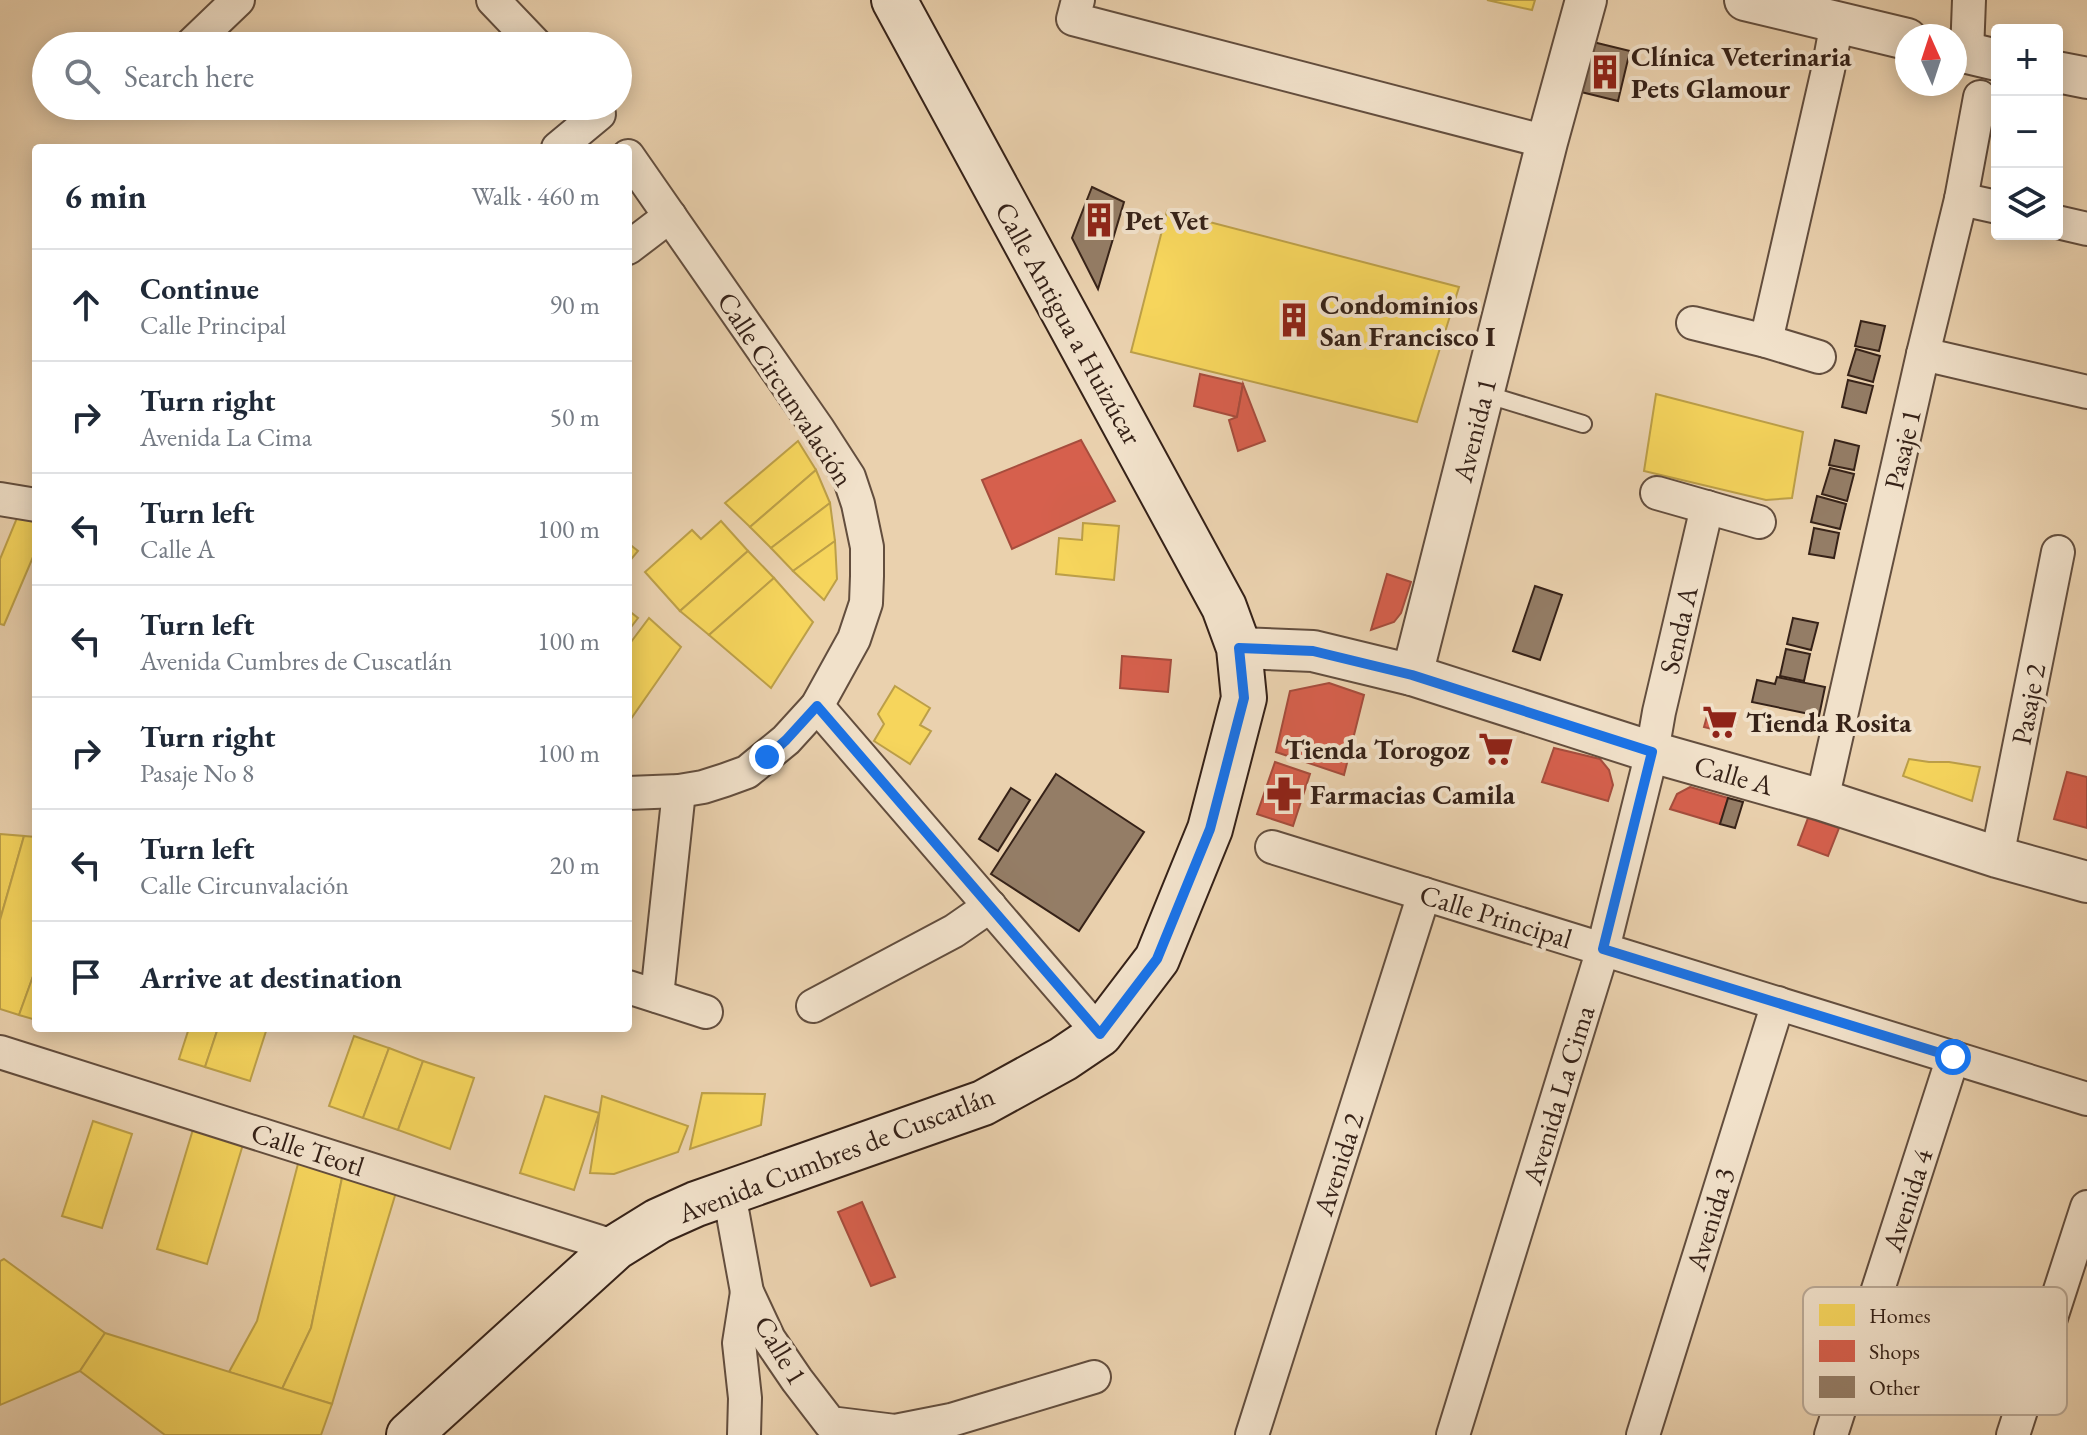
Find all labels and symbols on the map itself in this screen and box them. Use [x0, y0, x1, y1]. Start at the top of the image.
north arrow [1895, 24, 1967, 96]
place label: Clínica Veterinaria Pets Glamour [1631, 38, 1852, 106]
building icon: Clínica Veterinaria Pets Glamour [1586, 53, 1624, 91]
street label: Calle Antigua a Huizúcar [987, 195, 1151, 451]
building icon: Pet Vet [1080, 201, 1118, 239]
place label: Pet Vet [1125, 202, 1209, 238]
street label: Calle Circunvalación [710, 285, 863, 493]
place label: Condominios San Francisco I [1320, 286, 1495, 354]
building icon: Condominios San Francisco I [1275, 301, 1313, 339]
street label: Avenida 1 [1443, 374, 1504, 487]
street label: Pasaje 1 [1875, 405, 1929, 493]
street label: Senda A [1650, 582, 1706, 677]
street label: Pasaje 2 [2003, 660, 2054, 747]
supermarket icon: Tienda Rosita [1701, 703, 1739, 741]
place label: Tienda Rosita [1746, 704, 1912, 740]
supermarket icon: Tienda Torogoz [1477, 730, 1515, 768]
place label: Tienda Torogoz [1285, 731, 1470, 767]
route end [749, 739, 785, 775]
street label: Calle A [1690, 747, 1778, 804]
pharmacy icon: Farmacias Camila [1265, 775, 1303, 813]
place label: Farmacias Camila [1310, 776, 1516, 812]
street label: Calle Principal [1415, 876, 1577, 956]
street label: Avenida La Cima [1513, 1000, 1603, 1190]
route start [1935, 1039, 1971, 1075]
street label: Avenida Cumbres de Cuscatlán [672, 1077, 1000, 1231]
street label: Avenida 2 [1304, 1108, 1372, 1221]
street label: Calle Teotl [247, 1114, 369, 1184]
street label: Avenida 4 [1873, 1144, 1941, 1257]
street label: Avenida 3 [1677, 1163, 1743, 1276]
legend [1803, 1287, 2067, 1415]
text: Homes [1869, 1301, 1931, 1330]
street label: Calle 1 [746, 1309, 816, 1391]
text: Shops [1869, 1337, 1920, 1366]
text: Other [1869, 1373, 1921, 1402]

